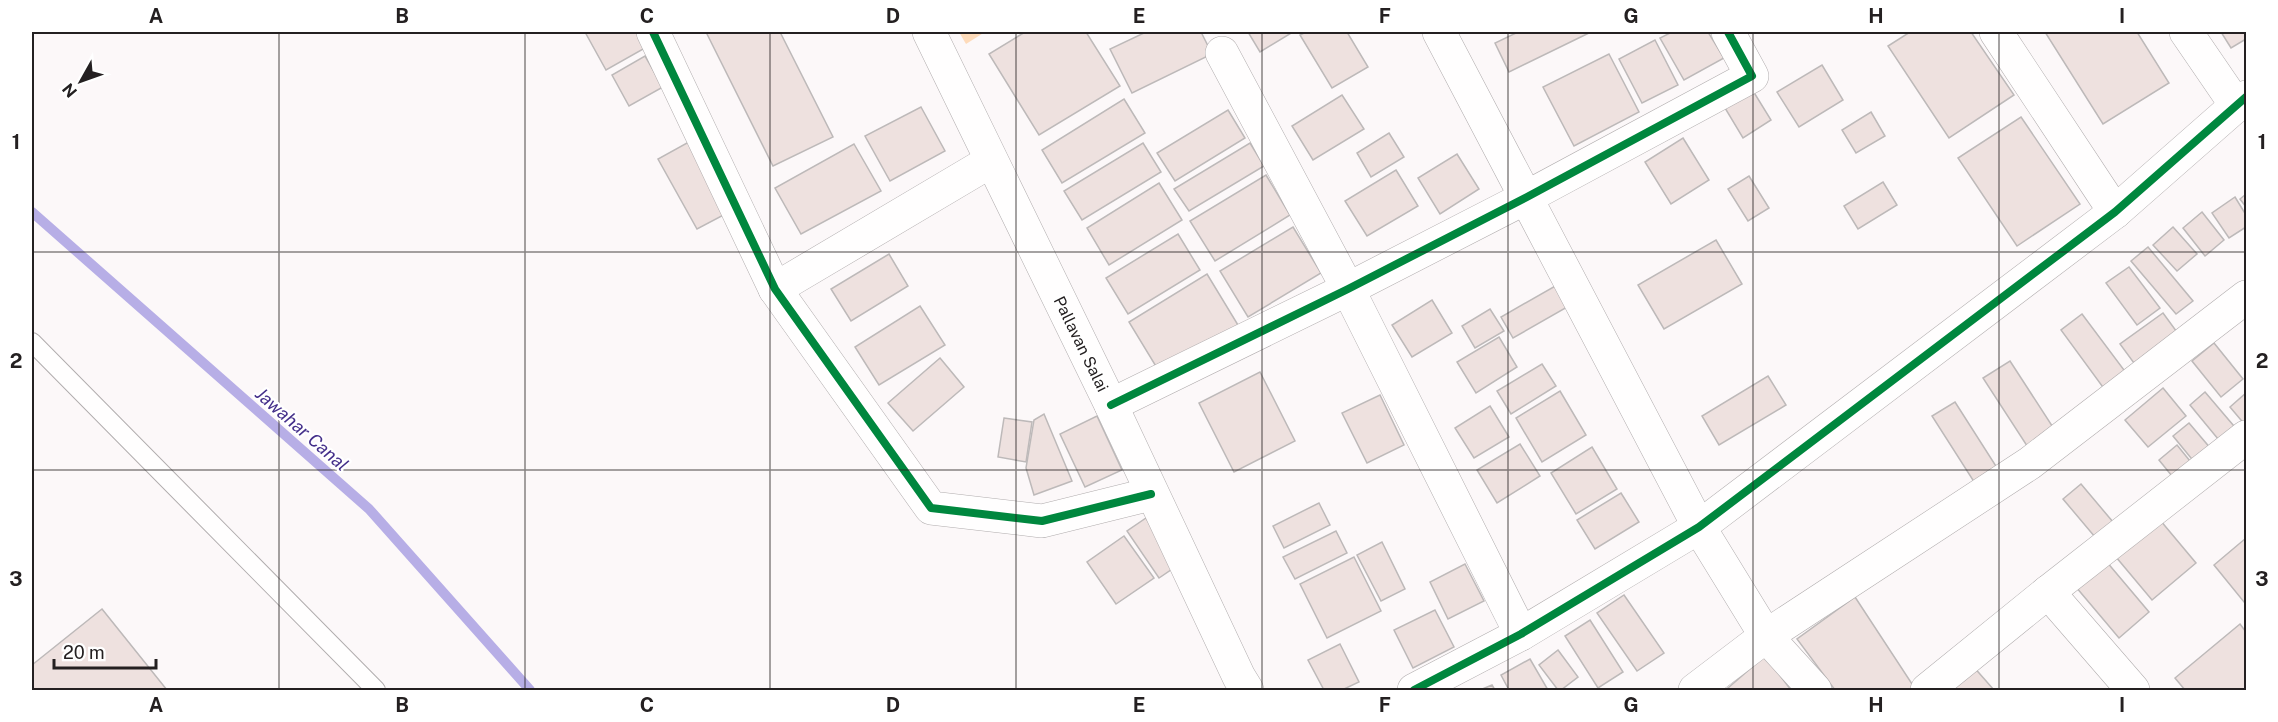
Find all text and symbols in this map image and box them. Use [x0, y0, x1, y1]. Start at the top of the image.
text: A [149, 4, 163, 28]
text: B [395, 4, 409, 28]
text: C [640, 4, 654, 28]
text: D [886, 4, 900, 28]
text: E [1133, 4, 1145, 28]
text: F [1379, 4, 1391, 28]
text: G [1623, 4, 1639, 28]
text: H [1868, 4, 1884, 28]
text: I [2119, 4, 2125, 28]
north arrow [51, 51, 111, 111]
text: N [59, 79, 81, 101]
text: 1 [12, 130, 20, 154]
text: 1 [2258, 130, 2266, 154]
street label: Pallavan Salai [1050, 293, 1112, 395]
text: 2 [10, 349, 22, 373]
text: 2 [2256, 349, 2268, 373]
water label: Jawahar Canal [251, 383, 353, 475]
text: 3 [9, 567, 23, 591]
text: 3 [2255, 567, 2269, 591]
scale bar [54, 632, 156, 670]
text: 20 m [63, 642, 105, 663]
text: A [149, 693, 163, 717]
text: B [395, 693, 409, 717]
text: C [640, 693, 654, 717]
text: D [886, 693, 900, 717]
text: E [1133, 693, 1145, 717]
text: F [1379, 693, 1391, 717]
text: G [1623, 693, 1639, 717]
text: H [1868, 693, 1884, 717]
text: I [2119, 693, 2125, 717]

